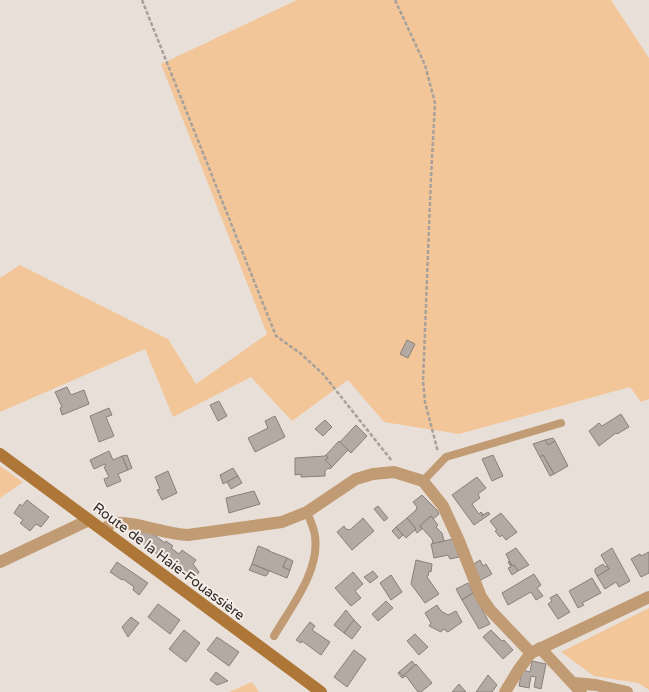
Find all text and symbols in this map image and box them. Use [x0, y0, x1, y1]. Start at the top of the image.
street label: Route de la Haie-Fouassière [89, 499, 248, 624]

